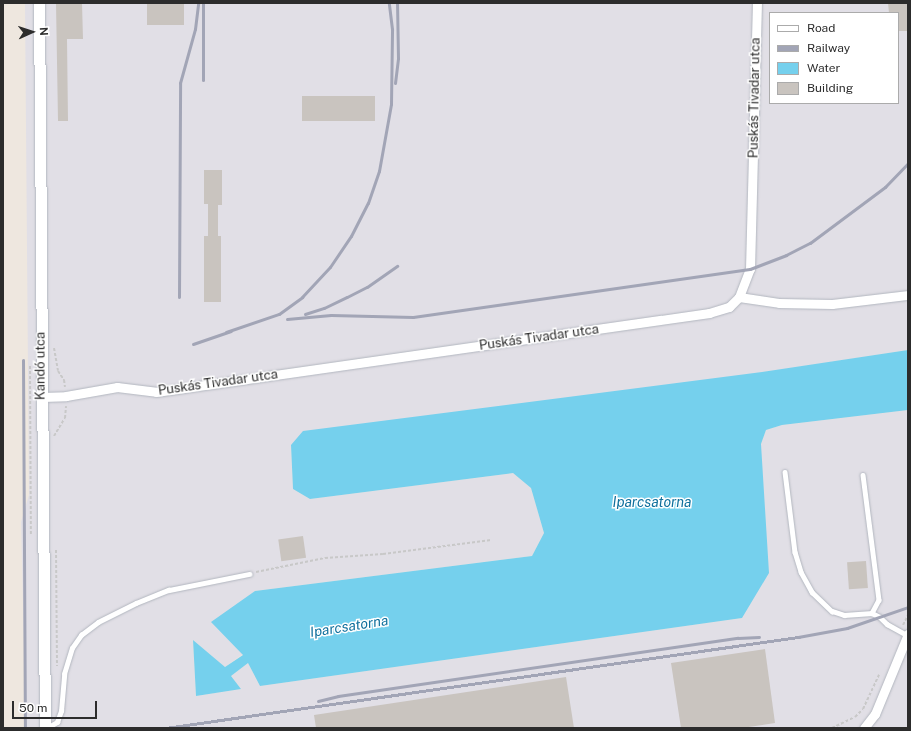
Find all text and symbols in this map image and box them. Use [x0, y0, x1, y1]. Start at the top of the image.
north arrow [12, 12, 52, 52]
legend [769, 12, 899, 104]
text: Road [807, 21, 835, 35]
text: N [38, 27, 50, 36]
street label: Puskás Tivadar utca [746, 38, 764, 158]
text: Railway [807, 41, 850, 55]
text: Water [807, 61, 840, 75]
text: Building [807, 81, 853, 95]
street label: Puskás Tivadar utca [478, 322, 600, 354]
street label: Kandó utca [33, 332, 49, 400]
street label: Puskás Tivadar utca [157, 367, 279, 399]
water label: Iparcsatorna [612, 494, 692, 510]
water label: Iparcsatorna [309, 612, 389, 640]
scale bar [14, 693, 99, 719]
text: 50 m [19, 701, 47, 715]

